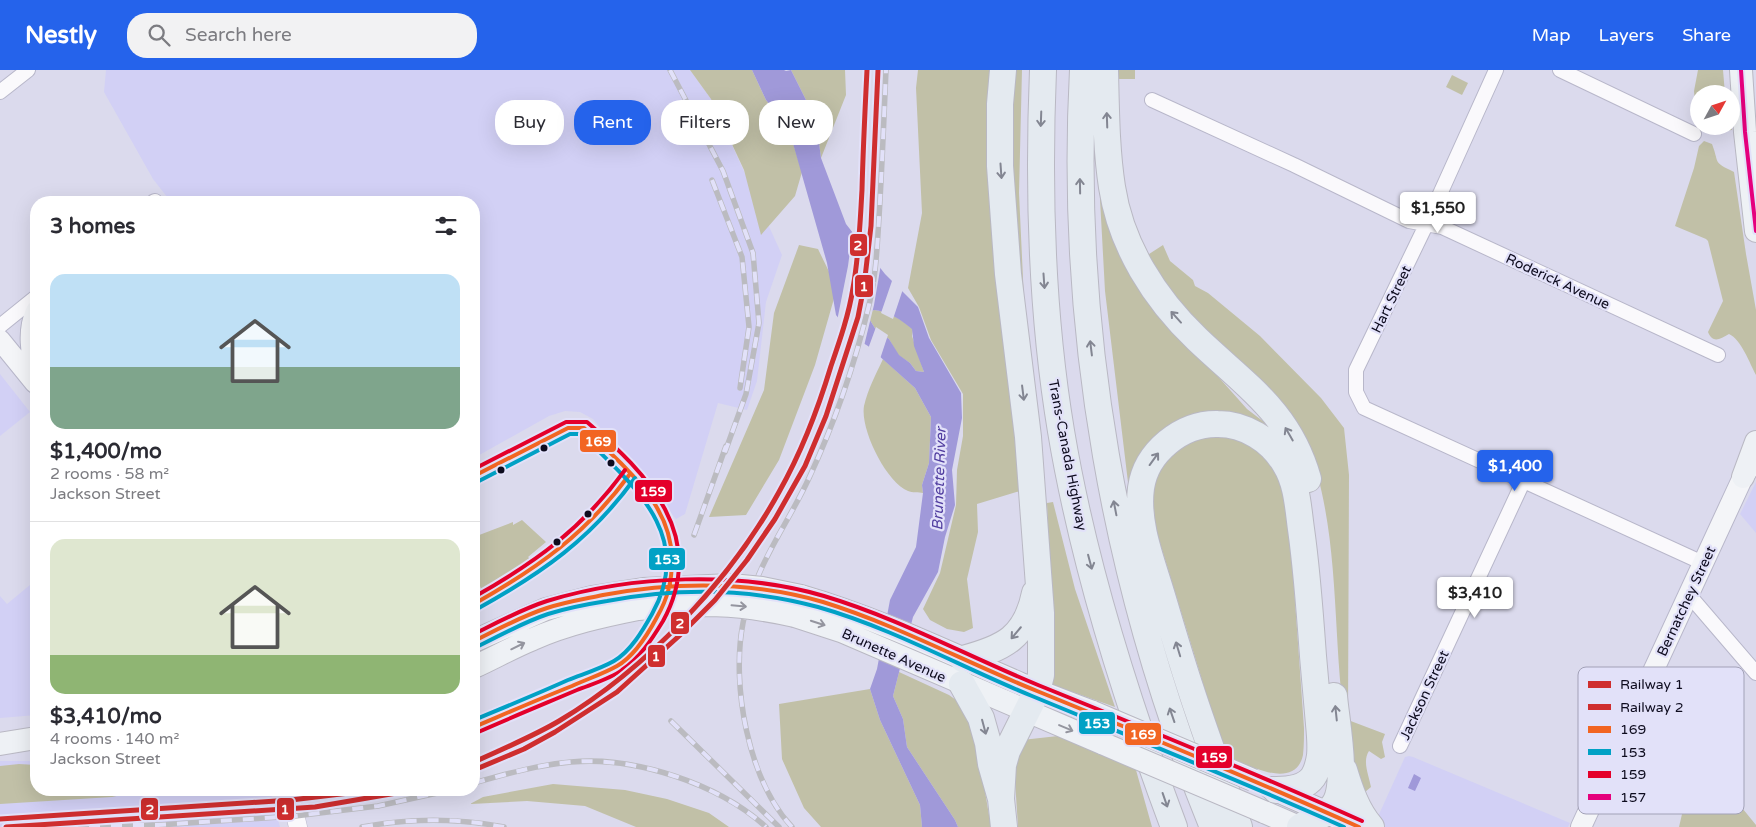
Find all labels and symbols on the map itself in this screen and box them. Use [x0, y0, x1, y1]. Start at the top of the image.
north arrow [1690, 85, 1740, 135]
one-way arrow [1036, 110, 1046, 126]
one-way arrow [1102, 112, 1111, 128]
one-way arrow [996, 163, 1005, 179]
one-way arrow [1075, 178, 1085, 194]
pin: $1,550 [1397, 191, 1479, 234]
line badge: 2 [849, 233, 868, 257]
text: 2 [854, 237, 863, 254]
street label: Roderick Avenue [1503, 250, 1613, 313]
street label: Hart Street [1368, 262, 1415, 336]
one-way arrow [1039, 273, 1049, 289]
line badge: 1 [854, 274, 874, 298]
text: 1 [860, 278, 868, 295]
one-way arrow [1170, 311, 1182, 324]
one-way arrow [1086, 340, 1096, 356]
street label: Trans-Canada Highway [1045, 378, 1091, 533]
one-way arrow [1018, 385, 1028, 401]
water label: Brunette River [928, 425, 950, 531]
one-way arrow [1283, 427, 1293, 441]
line badge: 169 [579, 429, 617, 453]
text: 169 [585, 433, 611, 450]
unlabelled marker [539, 443, 549, 453]
pin: $1,400 [1474, 450, 1556, 492]
one-way arrow [1148, 453, 1159, 466]
unlabelled marker [606, 458, 616, 468]
unlabelled marker [496, 465, 506, 475]
line badge: 159 [634, 479, 673, 503]
text: 159 [640, 483, 666, 500]
one-way arrow [1110, 501, 1120, 517]
unlabelled marker [583, 509, 593, 519]
unlabelled marker [552, 537, 562, 547]
street label: Bernatchey Street [1654, 543, 1720, 659]
line badge: 153 [648, 547, 686, 571]
text: 153 [654, 551, 680, 568]
one-way arrow [1085, 554, 1095, 570]
pin: $3,410 [1434, 576, 1516, 619]
one-way arrow [731, 601, 747, 611]
line badge: 2 [670, 611, 690, 635]
text: 2 [676, 615, 685, 632]
one-way arrow [810, 619, 826, 628]
street label: Brunette Avenue [839, 625, 949, 686]
one-way arrow [1010, 627, 1022, 640]
one-way arrow [510, 641, 525, 650]
one-way arrow [1173, 641, 1183, 657]
line badge: 1 [647, 644, 666, 668]
street label: Jackson Street [1396, 647, 1453, 743]
text: 1 [652, 648, 660, 665]
legend [1578, 667, 1744, 814]
text: Railway 1 [1620, 676, 1684, 693]
text: Railway 2 [1620, 699, 1684, 716]
one-way arrow [1331, 705, 1341, 721]
one-way arrow [1167, 708, 1176, 724]
line badge: 153 [1078, 711, 1116, 735]
text: 153 [1084, 715, 1110, 732]
one-way arrow [980, 719, 989, 735]
text: 169 [1620, 721, 1646, 738]
line badge: 169 [1124, 722, 1162, 746]
one-way arrow [1058, 723, 1073, 733]
text: 169 [1130, 726, 1156, 743]
text: 153 [1620, 744, 1646, 761]
line badge: 159 [1195, 745, 1233, 769]
text: 159 [1201, 749, 1227, 766]
text: 159 [1620, 766, 1646, 783]
text: 157 [1620, 789, 1646, 806]
one-way arrow [1160, 792, 1170, 808]
line badge: 2 [140, 797, 159, 821]
line badge: 1 [276, 797, 295, 821]
text: 2 [146, 801, 155, 818]
text: 1 [281, 801, 289, 818]

